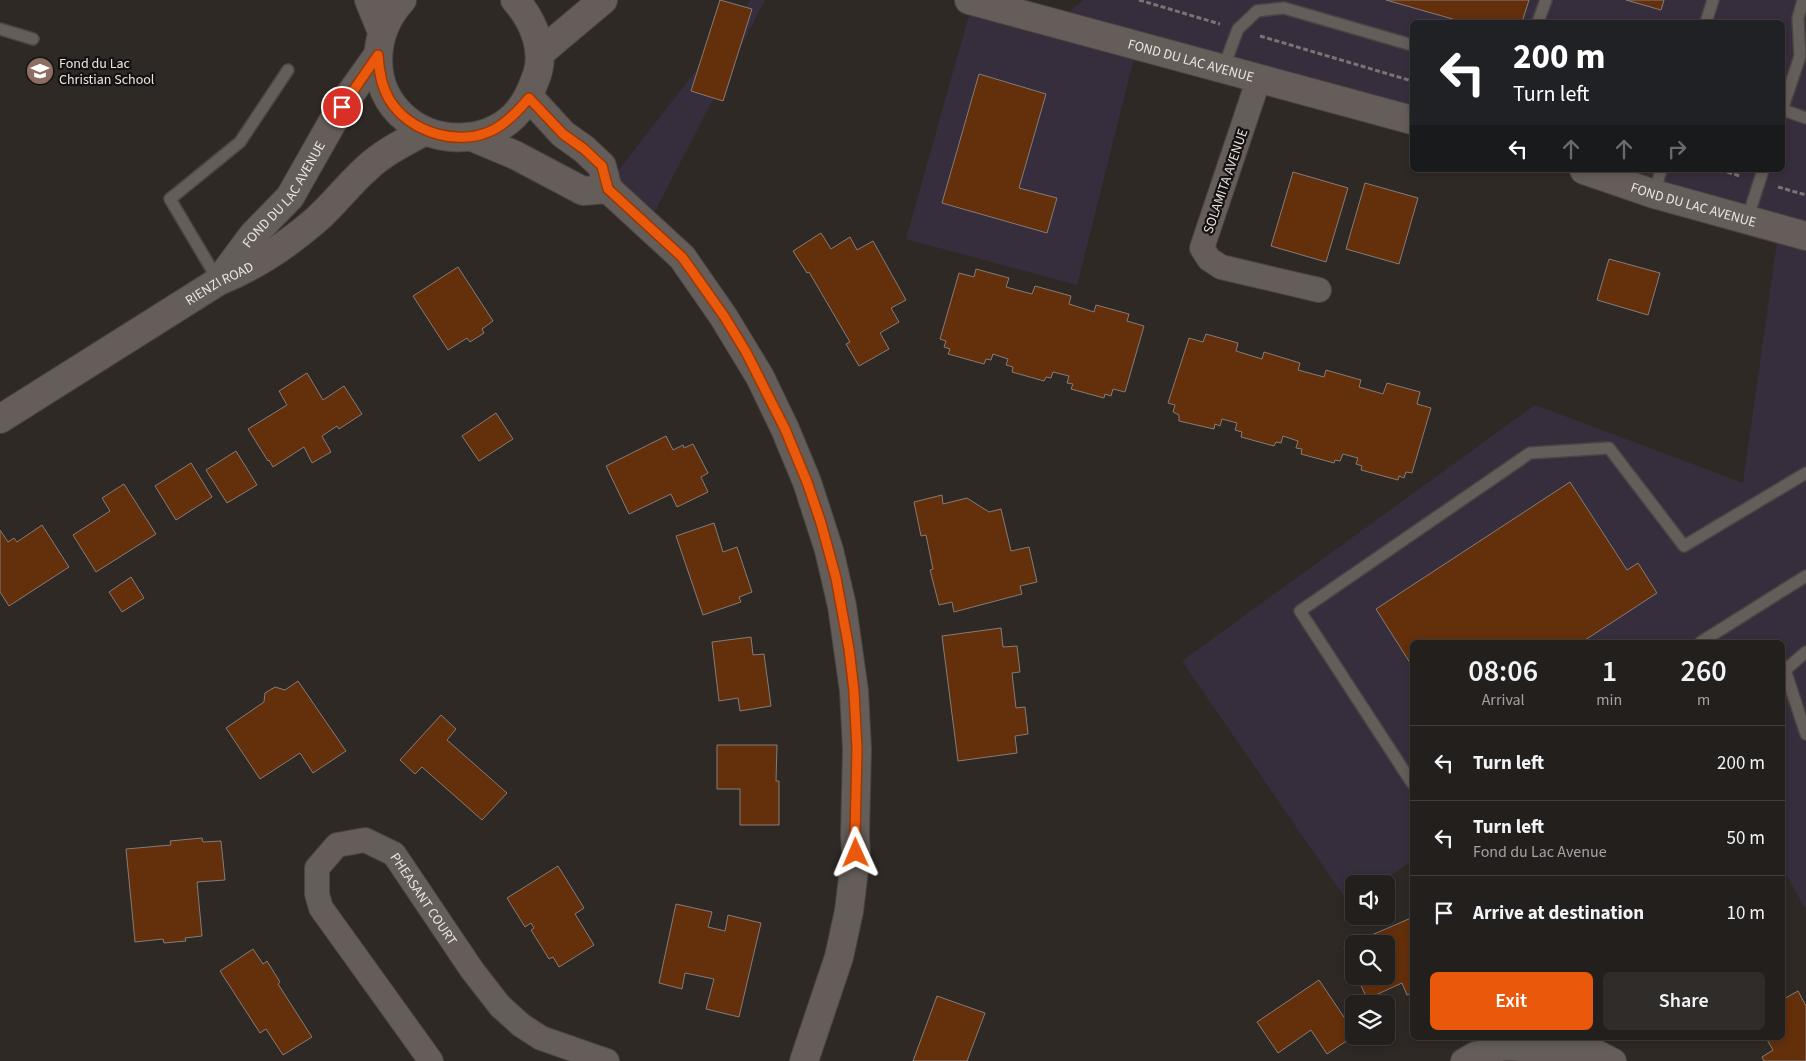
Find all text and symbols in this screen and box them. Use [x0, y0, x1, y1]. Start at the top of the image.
text: 200 m [1513, 32, 1605, 82]
street label: FOND DU LAC AVENUE [1126, 34, 1256, 88]
icon: left [1430, 40, 1495, 105]
place label: Fond du Lac Christian School [59, 54, 155, 90]
school or university icon: Fond du Lac Christian School [25, 56, 55, 86]
text: Turn left [1513, 78, 1589, 110]
pin [321, 86, 363, 128]
icon: arrive [328, 93, 356, 121]
street label: SOLAMITA AVENUE [1199, 126, 1253, 237]
icon: left [1504, 135, 1532, 163]
icon: ahead [1557, 135, 1585, 163]
icon: ahead [1610, 135, 1638, 163]
icon: right [1663, 135, 1691, 163]
street label: FOND DU LAC AVENUE [238, 138, 331, 252]
street label: FOND DU LAC AVENUE [1628, 178, 1758, 233]
street label: RIENZI ROAD [182, 257, 257, 311]
text: 08:06 [1468, 650, 1538, 693]
text: 1 [1602, 650, 1617, 693]
text: 260 [1681, 650, 1727, 693]
text: Arrival [1482, 689, 1525, 711]
text: min [1596, 689, 1622, 711]
text: m [1697, 689, 1710, 711]
icon: left [1430, 749, 1458, 777]
text: Turn left [1473, 750, 1544, 777]
text: 200 m [1717, 750, 1765, 777]
text: Turn left [1473, 814, 1544, 841]
icon: left [1430, 824, 1458, 852]
text: 50 m [1727, 825, 1765, 852]
position arrow [829, 826, 881, 878]
text: Fond du Lac Avenue [1473, 841, 1607, 863]
street label: PHEASANT COURT [385, 849, 462, 950]
map controls [1345, 875, 1395, 1045]
button: sound [1345, 875, 1395, 925]
icon: arrive [1430, 899, 1458, 927]
text: Arrive at destination [1473, 900, 1644, 927]
text: 10 m [1727, 900, 1765, 927]
button: search [1345, 935, 1395, 985]
button: Exit [1430, 972, 1593, 1030]
button: Share [1603, 972, 1765, 1030]
button: layers [1345, 995, 1395, 1045]

